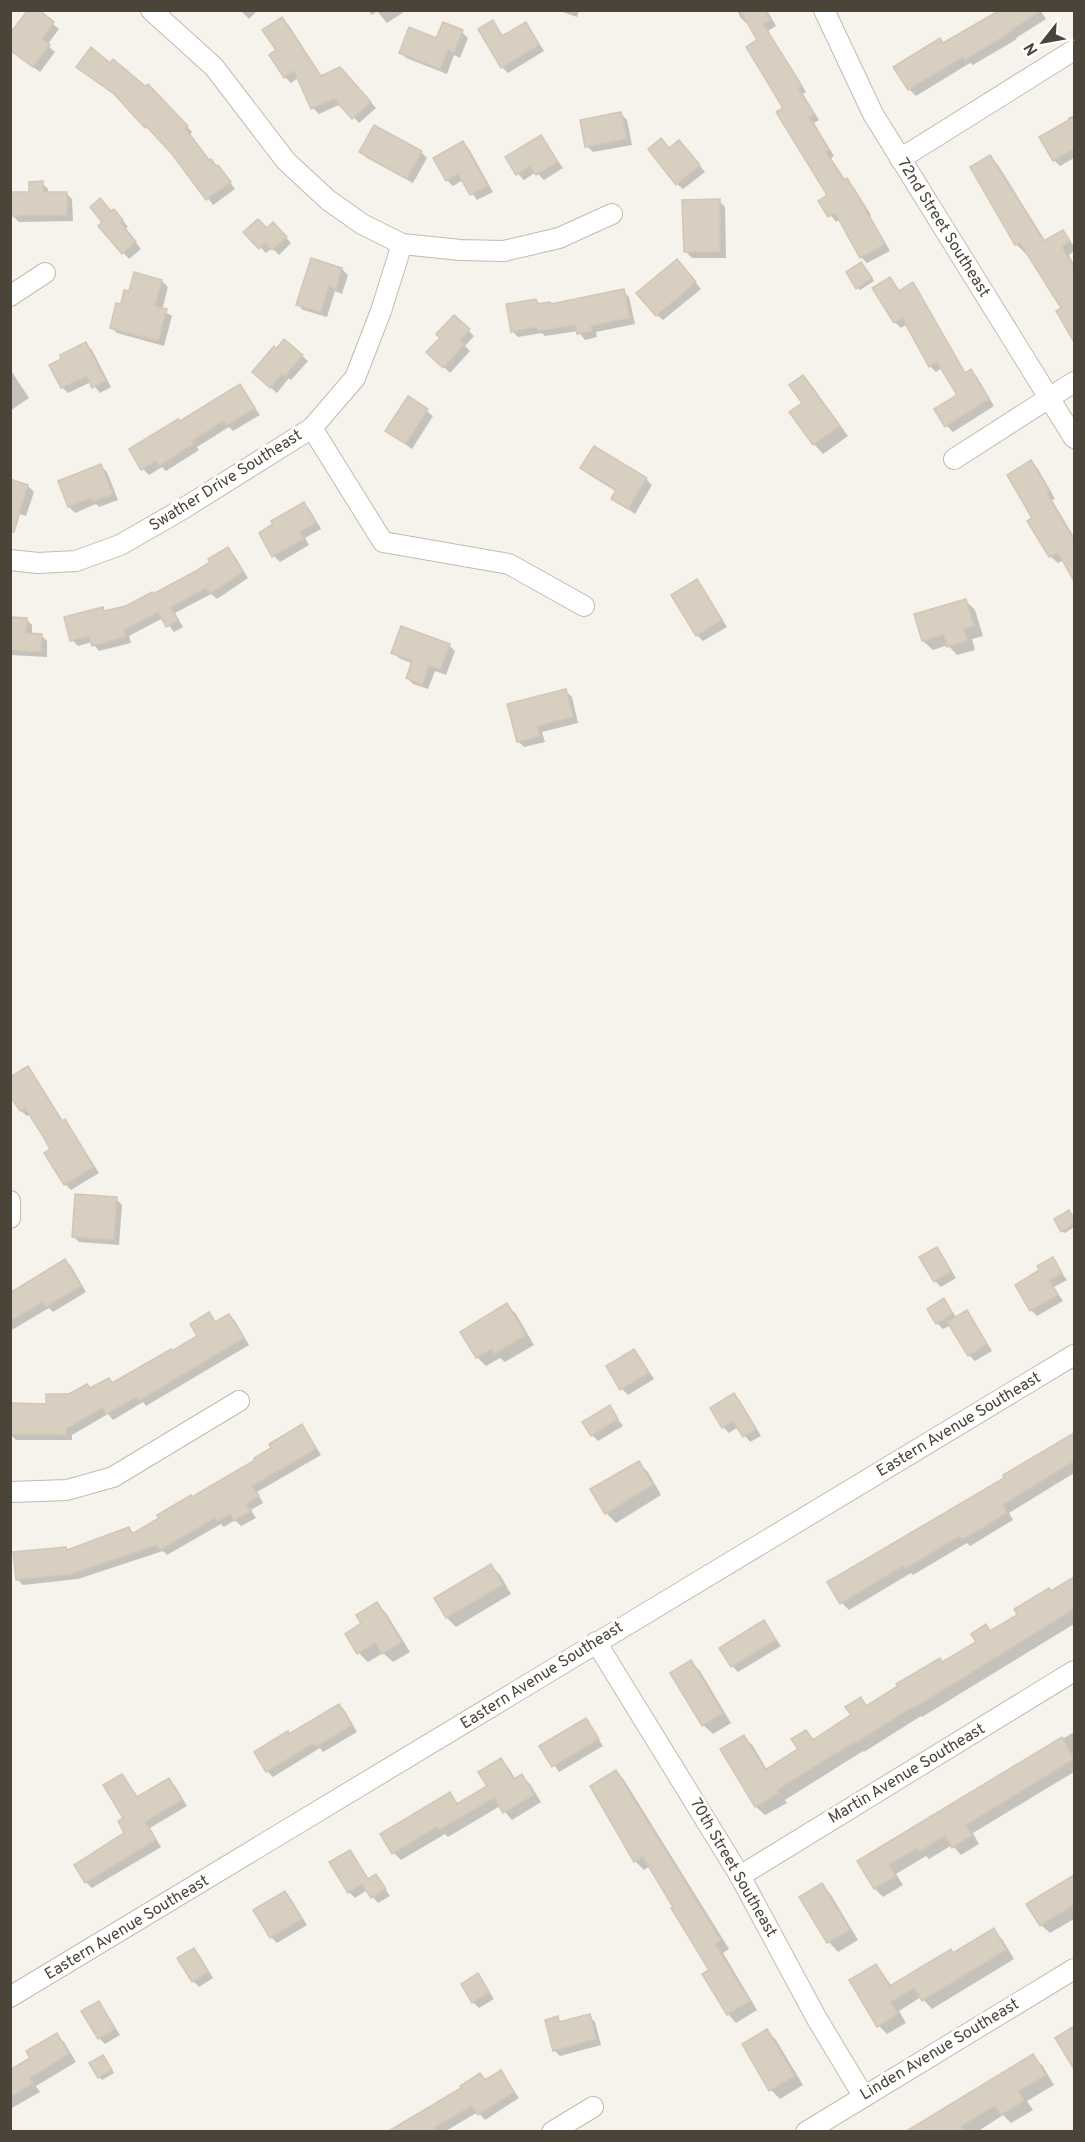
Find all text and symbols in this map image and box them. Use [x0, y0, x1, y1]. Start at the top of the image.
north arrow [1013, 12, 1073, 72]
text: N [1020, 39, 1043, 59]
street label: 72nd Street Southeast [892, 155, 994, 301]
street label: Swather Drive Southeast [146, 426, 306, 536]
street label: Eastern Avenue Southeast [873, 1368, 1045, 1482]
street label: Eastern Avenue Southeast [457, 1618, 627, 1734]
street label: Martin Avenue Southeast [825, 1719, 989, 1829]
street label: 70th Street Southeast [685, 1795, 781, 1941]
street label: Eastern Avenue Southeast [41, 1871, 213, 1985]
street label: Linden Avenue Southeast [857, 1995, 1023, 2105]

